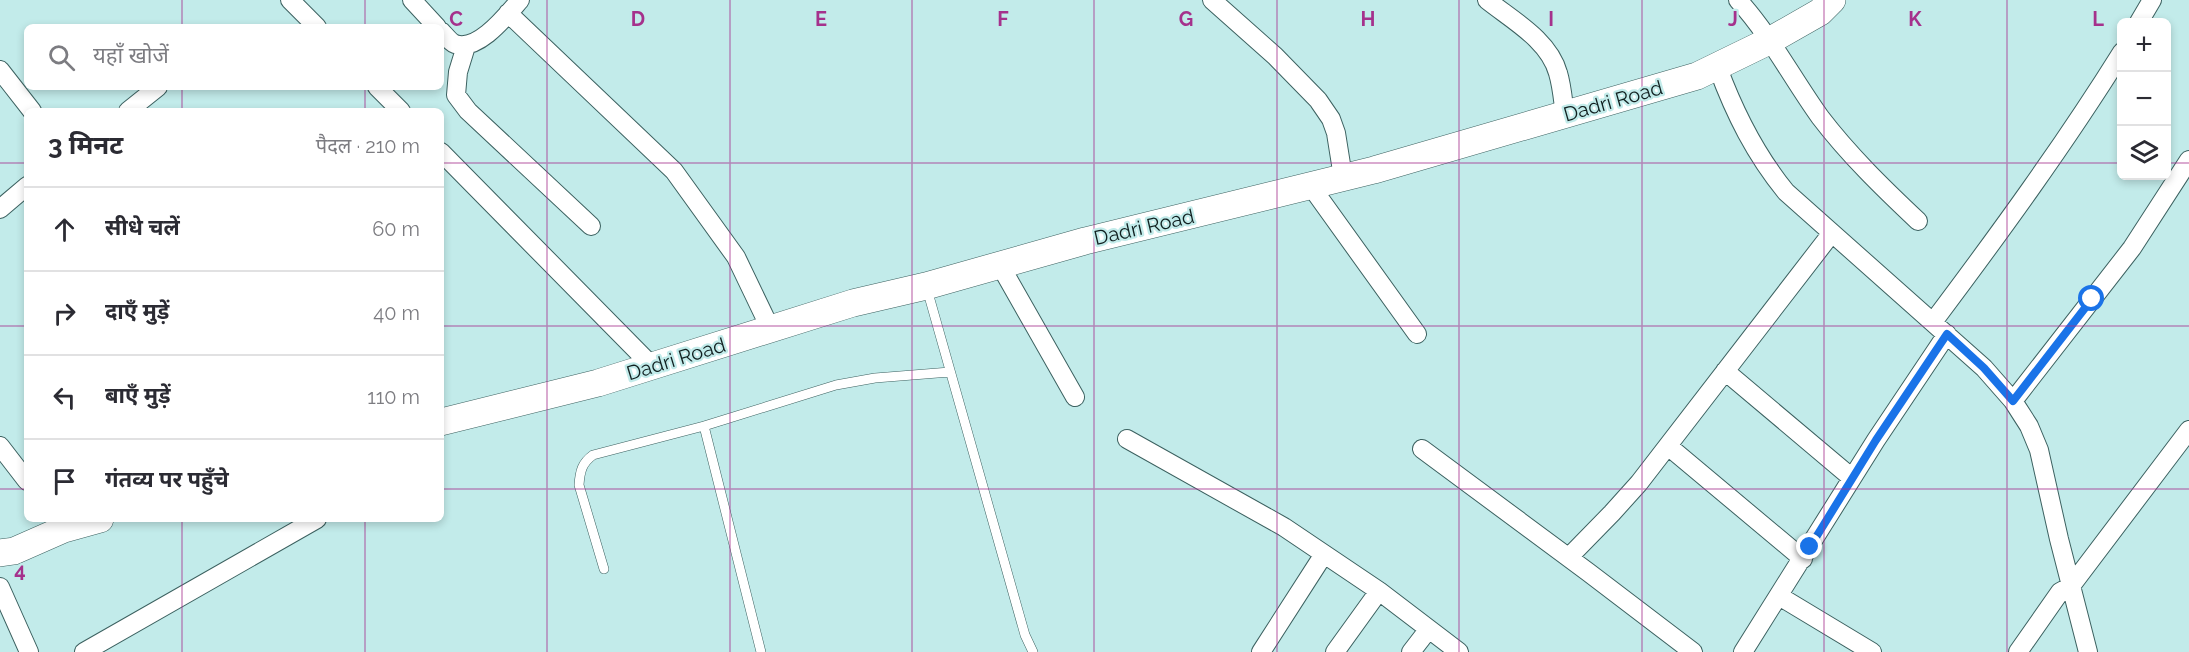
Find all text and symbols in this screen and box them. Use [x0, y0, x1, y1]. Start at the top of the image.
text: C [449, 7, 463, 31]
text: D [631, 7, 645, 31]
text: E [815, 7, 827, 31]
text: F [997, 7, 1009, 31]
text: G [1179, 7, 1193, 31]
text: H [1361, 7, 1375, 31]
text: I [1548, 7, 1554, 31]
text: J [1728, 7, 1738, 31]
text: K [1908, 7, 1922, 31]
text: L [2092, 7, 2104, 31]
map controls [2117, 18, 2171, 180]
button: + [2117, 18, 2171, 72]
search box [24, 24, 444, 90]
icon: search [45, 41, 78, 74]
text: यहाँ खोजें [93, 42, 169, 68]
button: − [2117, 72, 2171, 126]
street label: Dadri Road [1561, 75, 1665, 127]
button: layers [2117, 126, 2171, 180]
text: 3 मिनट [48, 130, 123, 160]
text: पैदल · 210 m [316, 134, 420, 158]
street label: Dadri Road [1092, 204, 1196, 250]
icon: ahead [48, 213, 81, 246]
text: सीधे चलें [105, 214, 180, 240]
text: 60 m [372, 217, 420, 241]
route start [2078, 285, 2104, 311]
icon: right [48, 297, 81, 330]
text: दाएँ मुड़ें [105, 298, 169, 324]
text: 40 m [373, 301, 420, 325]
street label: Dadri Road [624, 333, 728, 385]
icon: left [48, 381, 81, 414]
text: बाएँ मुड़ें [105, 382, 171, 408]
text: 110 m [367, 385, 420, 409]
icon: arrive [48, 465, 81, 498]
text: गंतव्य पर पहुँचे [105, 466, 229, 492]
route end [1796, 533, 1822, 559]
text: 4 [14, 558, 26, 582]

